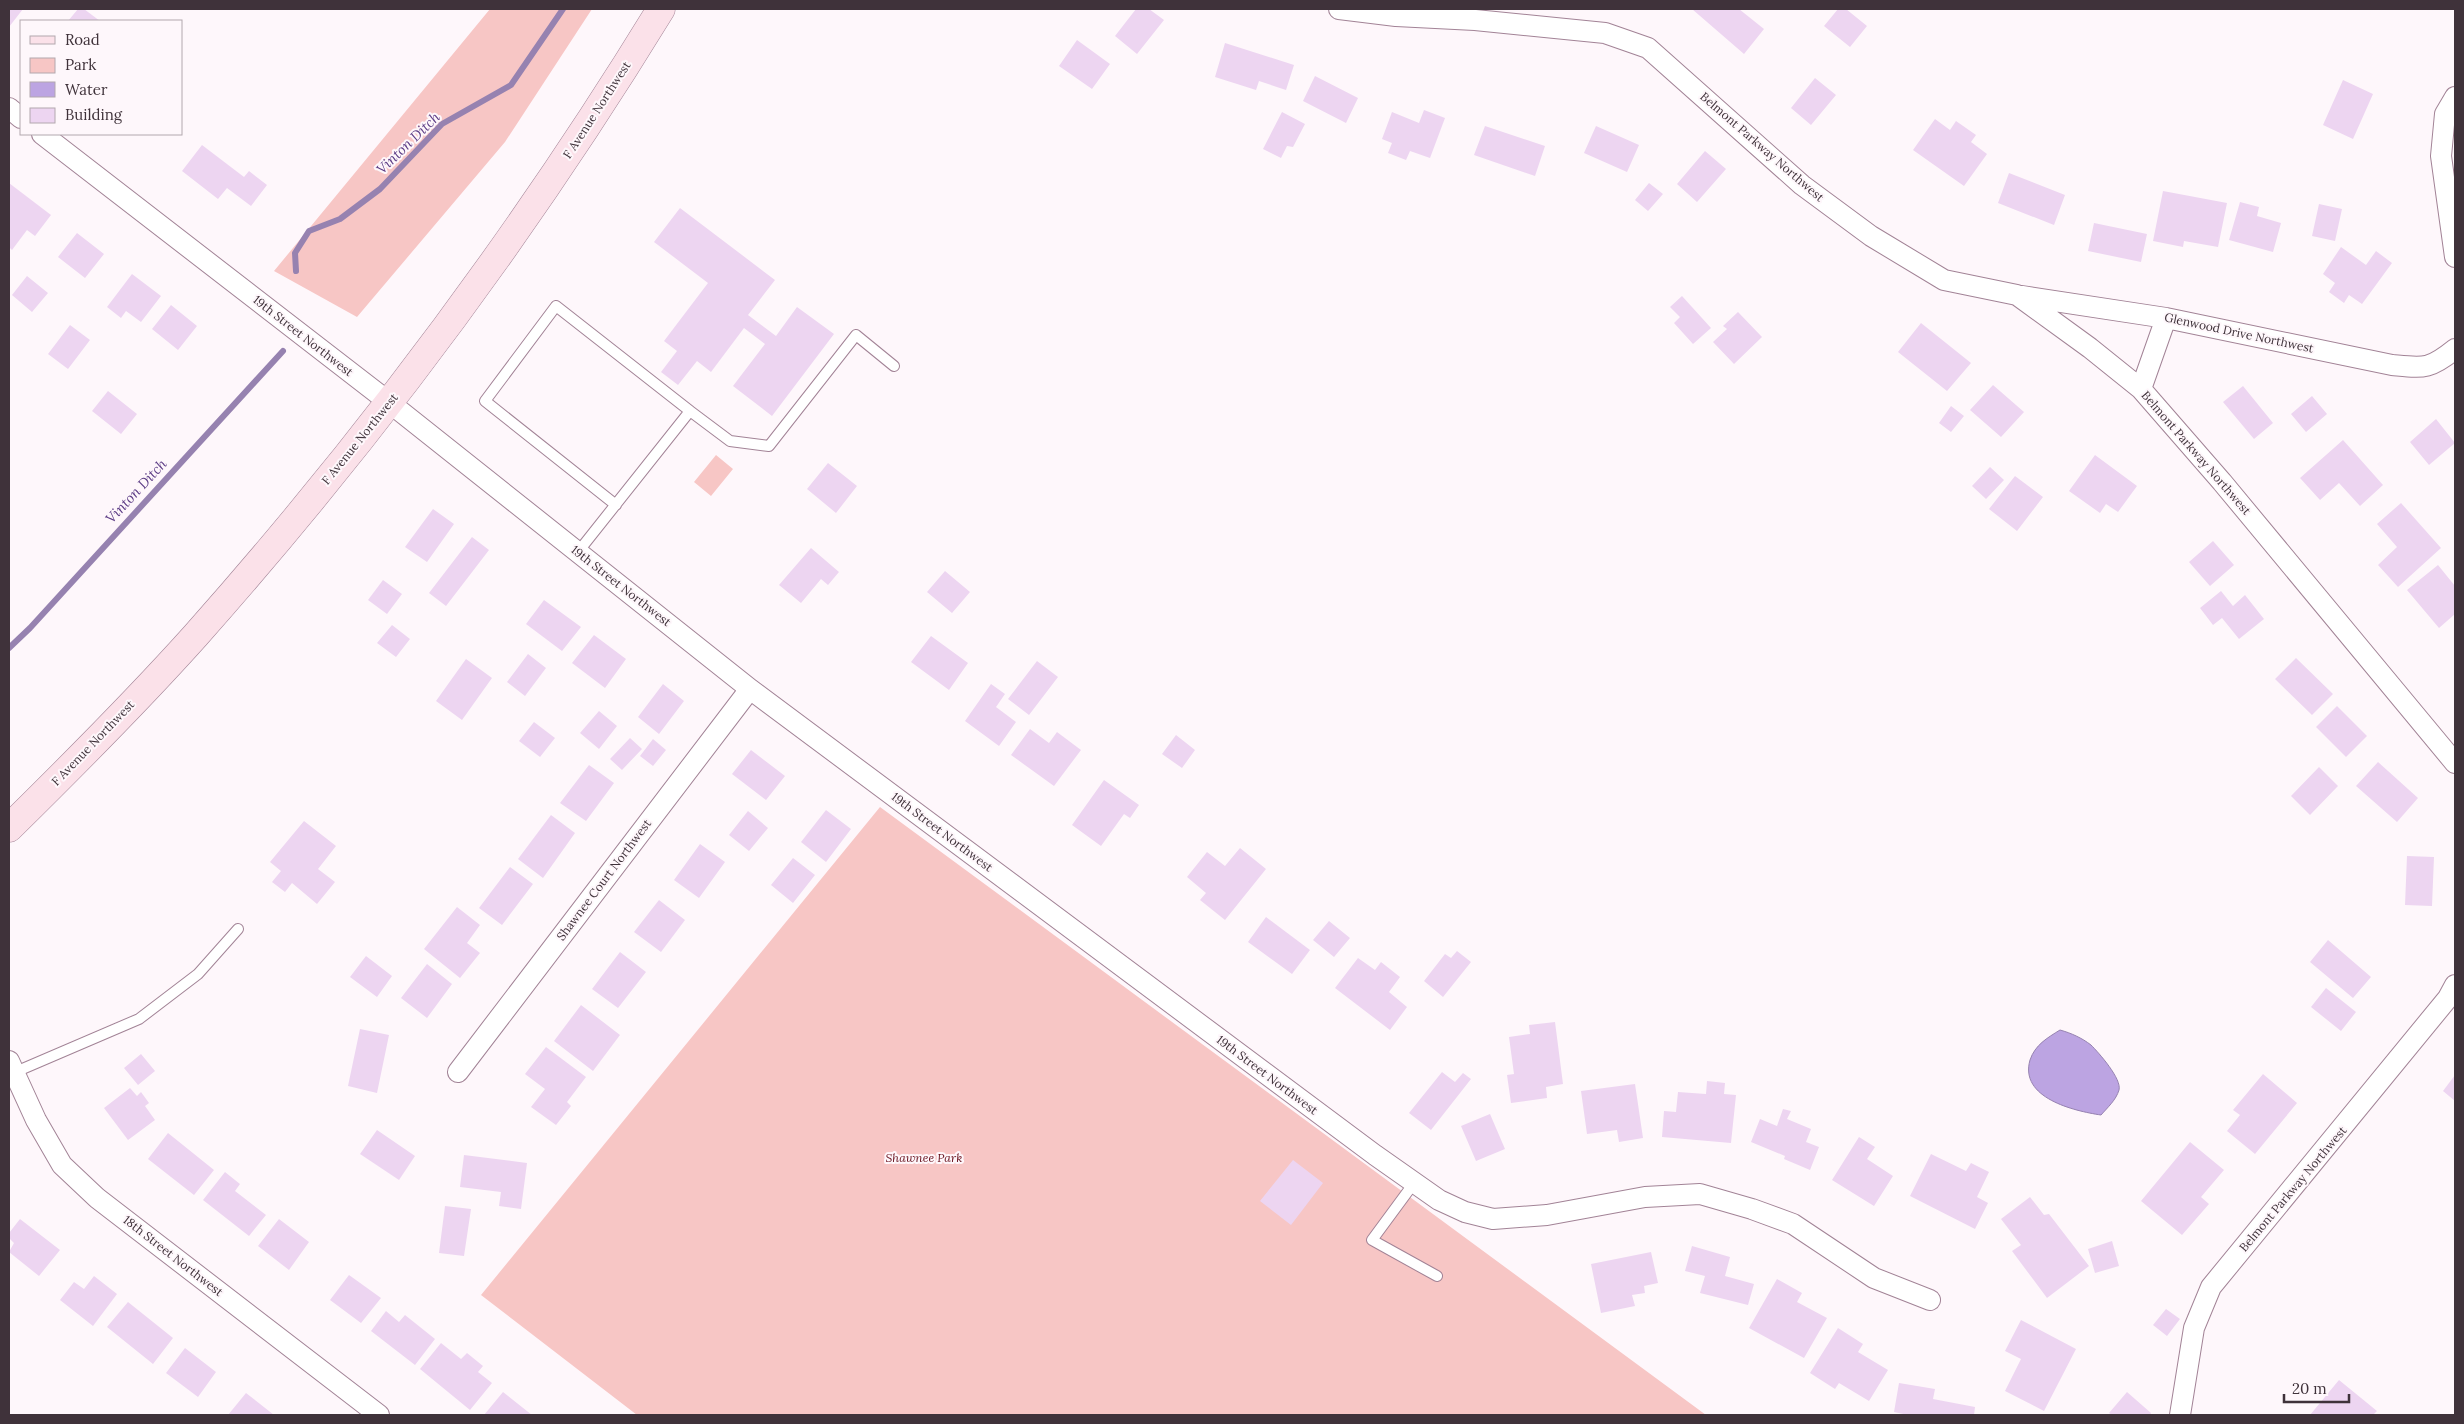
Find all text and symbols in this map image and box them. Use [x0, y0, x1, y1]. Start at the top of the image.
legend [20, 20, 182, 135]
text: Road [65, 30, 100, 49]
text: Park [65, 55, 96, 74]
street label: F Avenue Northwest [560, 58, 634, 161]
text: Water [65, 80, 108, 99]
street label: Belmont Parkway Northwest [1697, 89, 1828, 205]
text: Building [65, 105, 123, 124]
water label: Vinton Ditch [372, 108, 444, 178]
street label: 19th Street Northwest [250, 292, 357, 380]
street label: Glenwood Drive Northwest [2163, 309, 2315, 356]
street label: Belmont Parkway Northwest [2138, 388, 2255, 518]
street label: F Avenue Northwest [318, 390, 401, 487]
water label: Vinton Ditch [102, 455, 170, 527]
street label: 19th Street Northwest [568, 542, 675, 630]
street label: F Avenue Northwest [48, 697, 137, 788]
street label: 19th Street Northwest [889, 789, 996, 875]
street label: Shawnee Court Northwest [553, 816, 654, 943]
street label: 19th Street Northwest [1214, 1032, 1321, 1118]
street label: Belmont Parkway Northwest [2236, 1123, 2350, 1255]
park label: Shawnee Park [886, 1150, 963, 1165]
street label: 18th Street Northwest [120, 1212, 226, 1299]
scale bar [2284, 1372, 2349, 1404]
text: 20 m [2292, 1379, 2327, 1398]

